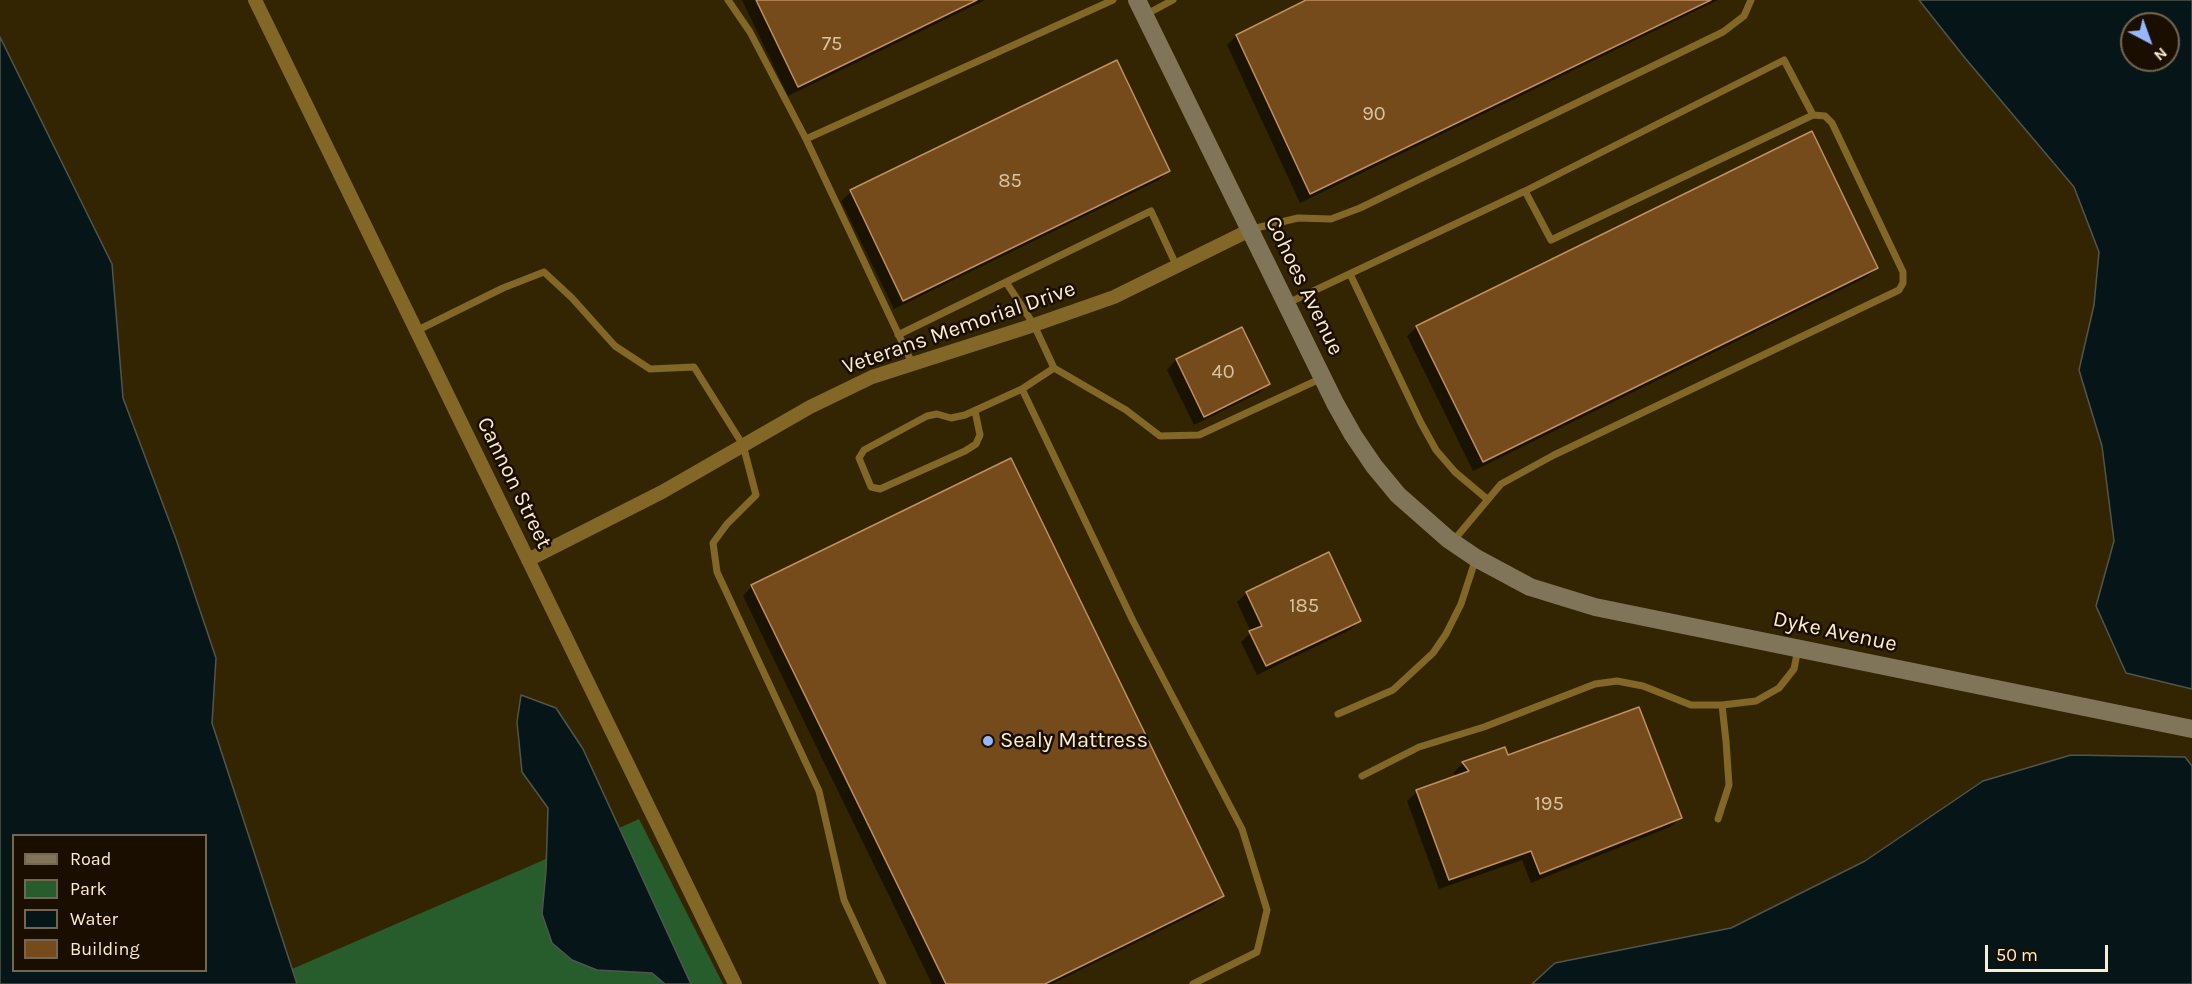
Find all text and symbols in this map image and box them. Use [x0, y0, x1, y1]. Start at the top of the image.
north arrow [2120, 12, 2180, 72]
house number: 75 [822, 32, 842, 56]
text: N [2150, 44, 2171, 65]
house number: 90 [1362, 102, 1386, 126]
house number: 85 [998, 169, 1022, 193]
street label: Cohoes Avenue [1259, 212, 1349, 360]
street label: Veterans Memorial Drive [839, 276, 1079, 380]
house number: 40 [1211, 360, 1235, 384]
street label: Cannon Street [471, 413, 557, 553]
house number: 185 [1289, 594, 1319, 618]
street label: Dyke Avenue [1771, 606, 1899, 658]
place label: Sealy Mattress [1000, 728, 1148, 754]
marker: Sealy Mattress [981, 734, 995, 748]
house number: 195 [1534, 792, 1564, 816]
legend [12, 834, 207, 972]
text: Road [70, 848, 111, 870]
text: Park [70, 878, 107, 900]
text: Water [70, 908, 118, 930]
scale bar [1988, 933, 2111, 971]
text: Building [70, 938, 140, 960]
text: 50 m [1996, 944, 2038, 966]

